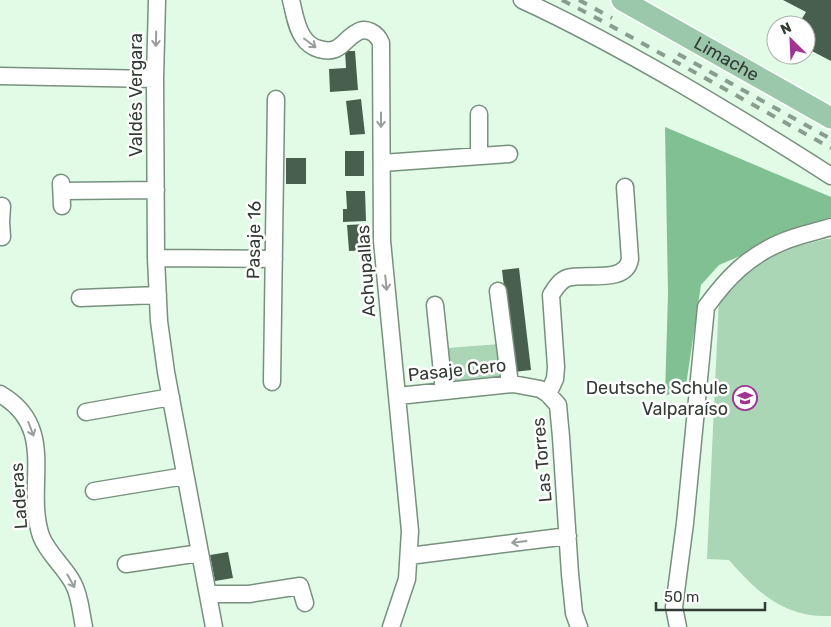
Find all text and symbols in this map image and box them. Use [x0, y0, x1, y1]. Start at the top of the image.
north arrow [766, 15, 816, 65]
text: N [778, 19, 794, 38]
one-way arrow [151, 31, 161, 47]
street label: Limache [690, 32, 763, 86]
street label: Valdés Vergara [125, 33, 147, 157]
one-way arrow [303, 38, 317, 48]
one-way arrow [376, 112, 386, 128]
street label: Pasaje 16 [242, 201, 266, 279]
street label: Achupallas [352, 224, 380, 318]
one-way arrow [381, 274, 391, 290]
street label: Pasaje Cero [407, 354, 507, 386]
place label: Deutsche Schule Valparaíso [586, 377, 728, 420]
school or university icon: Deutsche Schule Valparaíso [732, 385, 758, 411]
street label: Las Torres [527, 417, 557, 503]
one-way arrow [27, 421, 36, 437]
street label: Laderas [6, 462, 32, 530]
one-way arrow [512, 537, 528, 547]
one-way arrow [66, 574, 76, 589]
scale bar [656, 580, 765, 612]
text: 50 m [664, 588, 699, 606]

